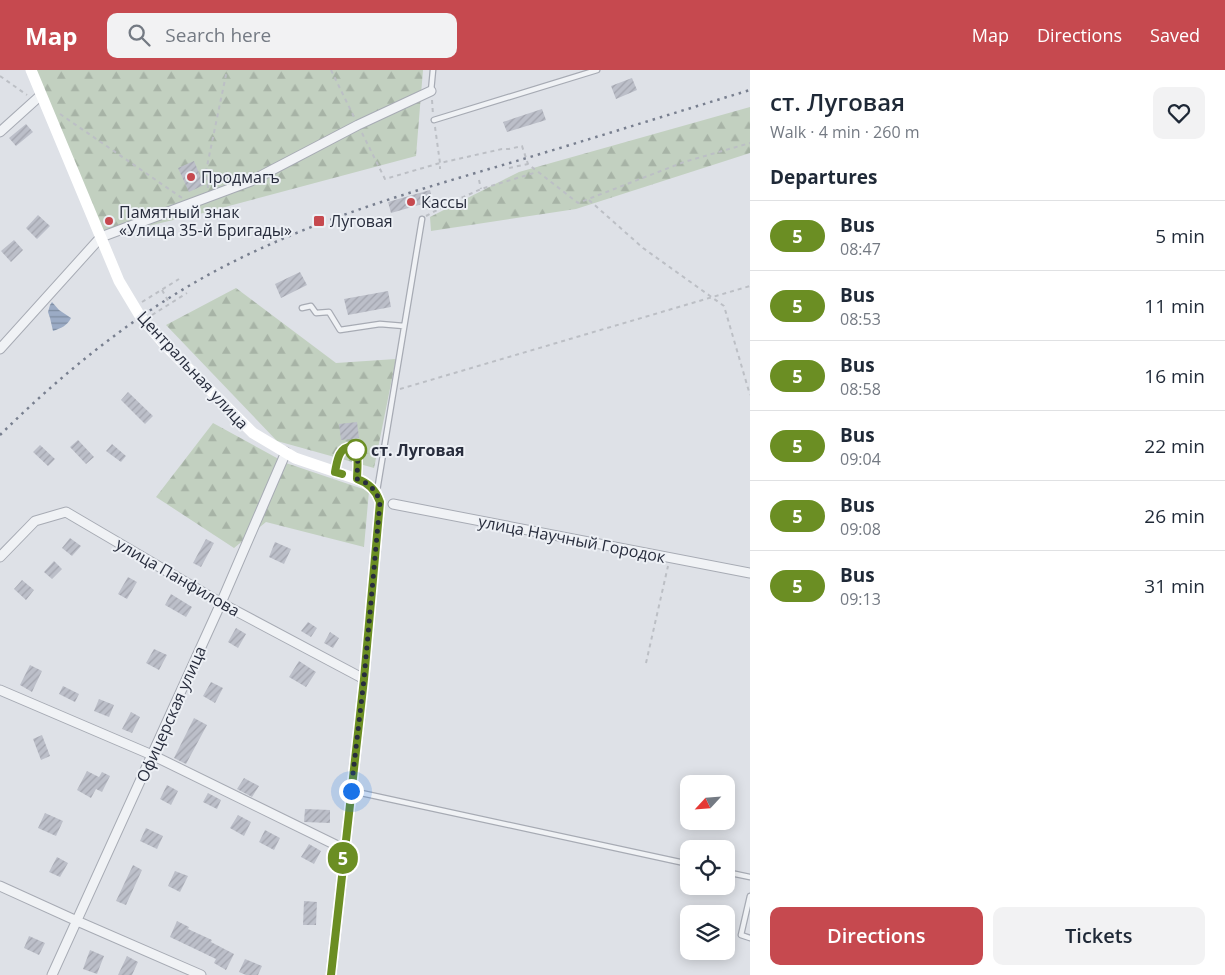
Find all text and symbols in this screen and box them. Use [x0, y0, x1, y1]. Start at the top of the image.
search box [107, 13, 457, 58]
text: Map [25, 19, 77, 52]
icon: search [125, 21, 153, 49]
text: Search here [165, 22, 271, 48]
text: Map [972, 23, 1009, 47]
text: Directions [1037, 23, 1122, 47]
text: Saved [1150, 23, 1200, 47]
text: ст. Луговая [770, 85, 905, 118]
button: heart [1153, 87, 1205, 139]
text: Walk · 4 min · 260 m [770, 121, 920, 143]
text: Departures [770, 164, 877, 190]
place label: Продмагъ [201, 166, 280, 188]
marker: Продмагъ [185, 171, 197, 183]
place label: Кассы [421, 191, 467, 213]
marker: Кассы [405, 196, 417, 208]
place label: Памятный знак «Улица 35-й Бригады» [119, 201, 292, 241]
place label: Луговая [330, 210, 393, 232]
text: Bus [840, 212, 875, 238]
marker: Луговая [312, 214, 326, 228]
marker: Памятный знак «Улица 35-й Бригады» [103, 215, 115, 227]
text: 5 min [1155, 223, 1205, 249]
text: 5 [792, 224, 803, 248]
text: 08:47 [840, 238, 881, 260]
text: Bus [840, 282, 875, 308]
text: 11 min [1144, 293, 1205, 319]
text: 5 [792, 294, 803, 318]
street label: Центральная улица [132, 306, 254, 434]
text: 08:53 [840, 308, 881, 330]
text: Bus [840, 352, 875, 378]
text: 16 min [1144, 363, 1205, 389]
text: 5 [792, 364, 803, 388]
text: 08:58 [840, 378, 881, 400]
text: Bus [840, 422, 875, 448]
text: 22 min [1144, 433, 1205, 459]
text: 5 [792, 434, 803, 458]
marker: ст. Луговая [345, 439, 367, 461]
place label: ст. Луговая [371, 439, 465, 461]
text: 09:04 [840, 448, 881, 470]
text: Bus [840, 492, 875, 518]
text: 26 min [1144, 503, 1205, 529]
text: 5 [792, 504, 803, 528]
street label: улица Научный Городок [477, 510, 668, 568]
text: 09:08 [840, 518, 881, 540]
street label: улица Панфилова [112, 533, 244, 621]
text: Bus [840, 562, 875, 588]
text: 31 min [1144, 573, 1205, 599]
text: 5 [792, 574, 803, 598]
text: 09:13 [840, 588, 881, 610]
street label: Офицерская улица [131, 642, 211, 786]
north arrow [680, 775, 735, 830]
map controls [680, 775, 735, 960]
your location [339, 779, 364, 804]
button: locate [680, 840, 735, 895]
line badge: 5 [327, 842, 359, 874]
text: 5 [338, 846, 348, 870]
button: layers [680, 905, 735, 960]
button: Directions [770, 907, 983, 965]
button: Tickets [993, 907, 1205, 965]

